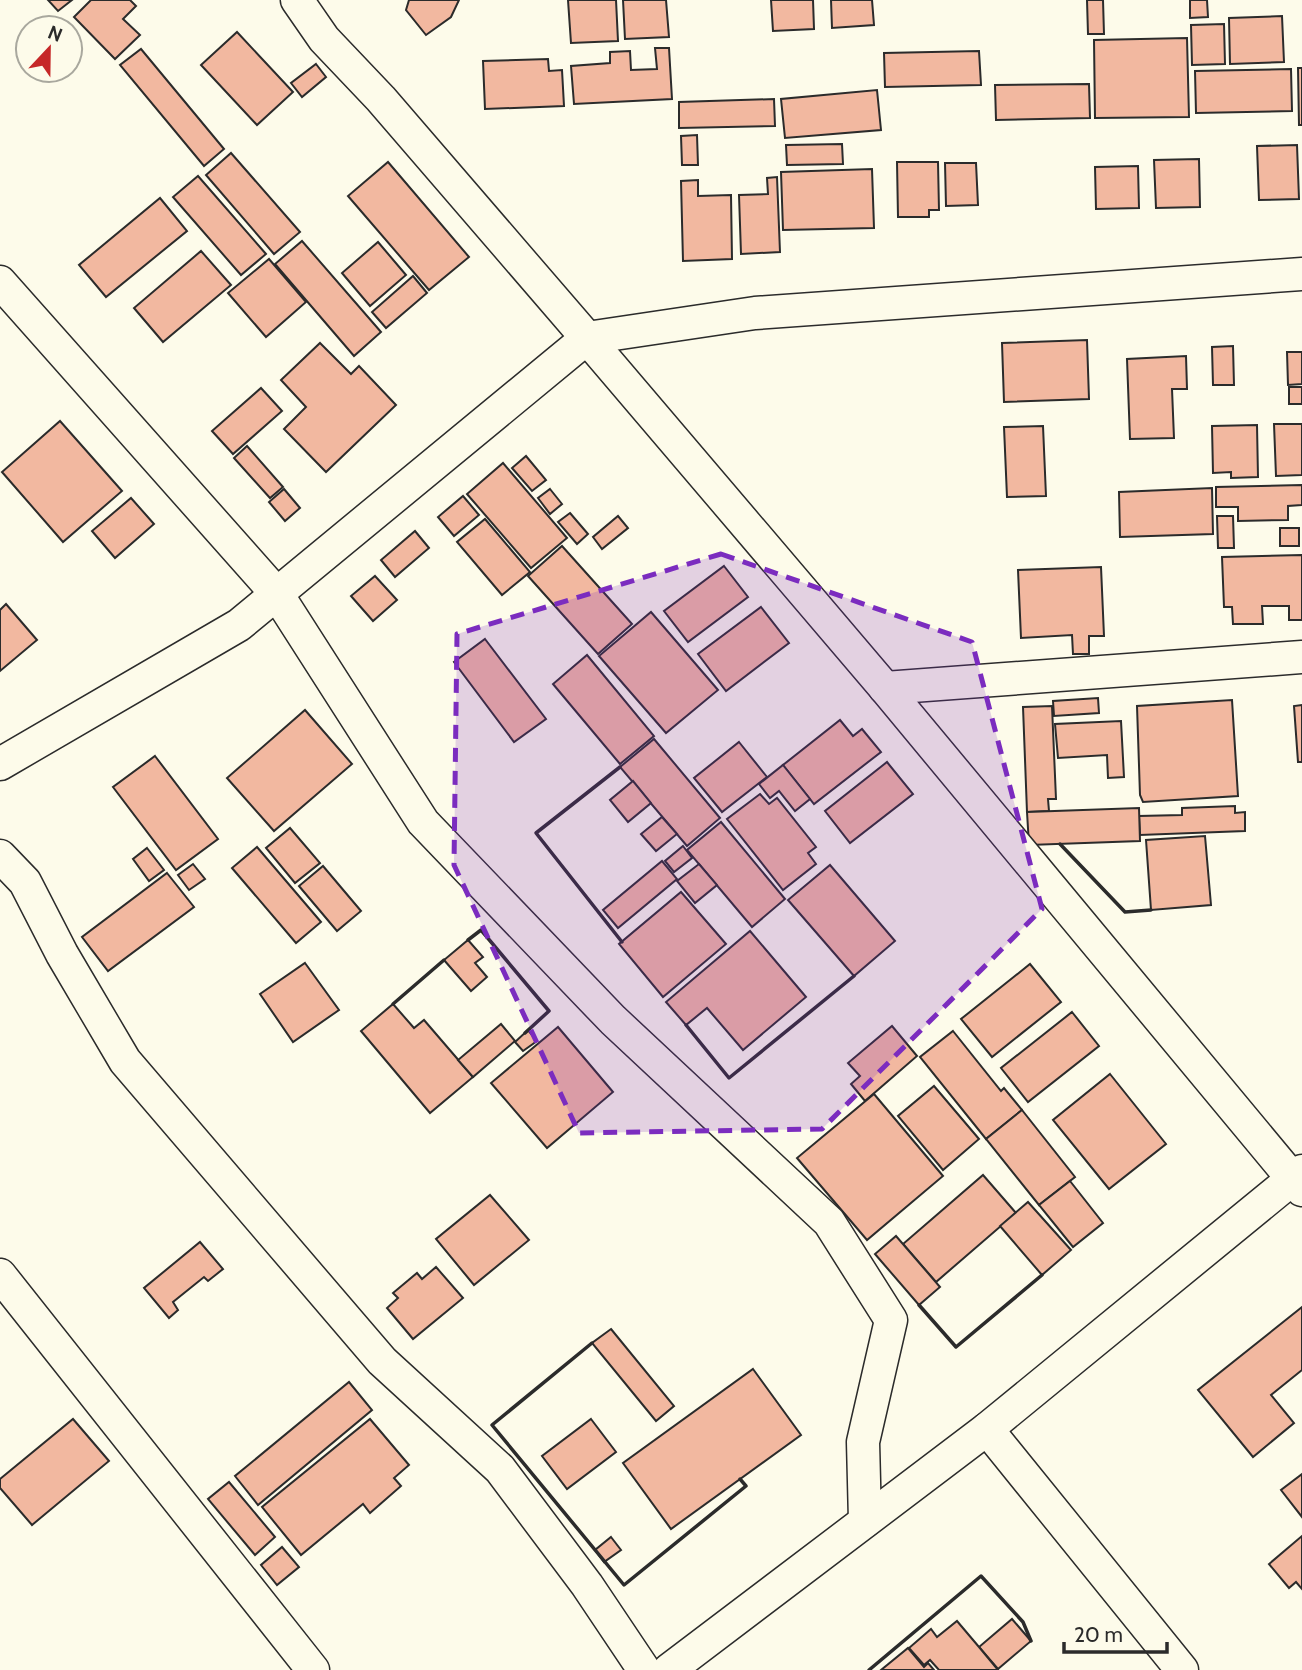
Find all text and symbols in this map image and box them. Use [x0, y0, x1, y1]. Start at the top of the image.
north arrow [14, 14, 84, 84]
text: N [45, 21, 66, 47]
scale bar [1064, 1610, 1167, 1654]
text: 20 m [1074, 1622, 1123, 1647]

